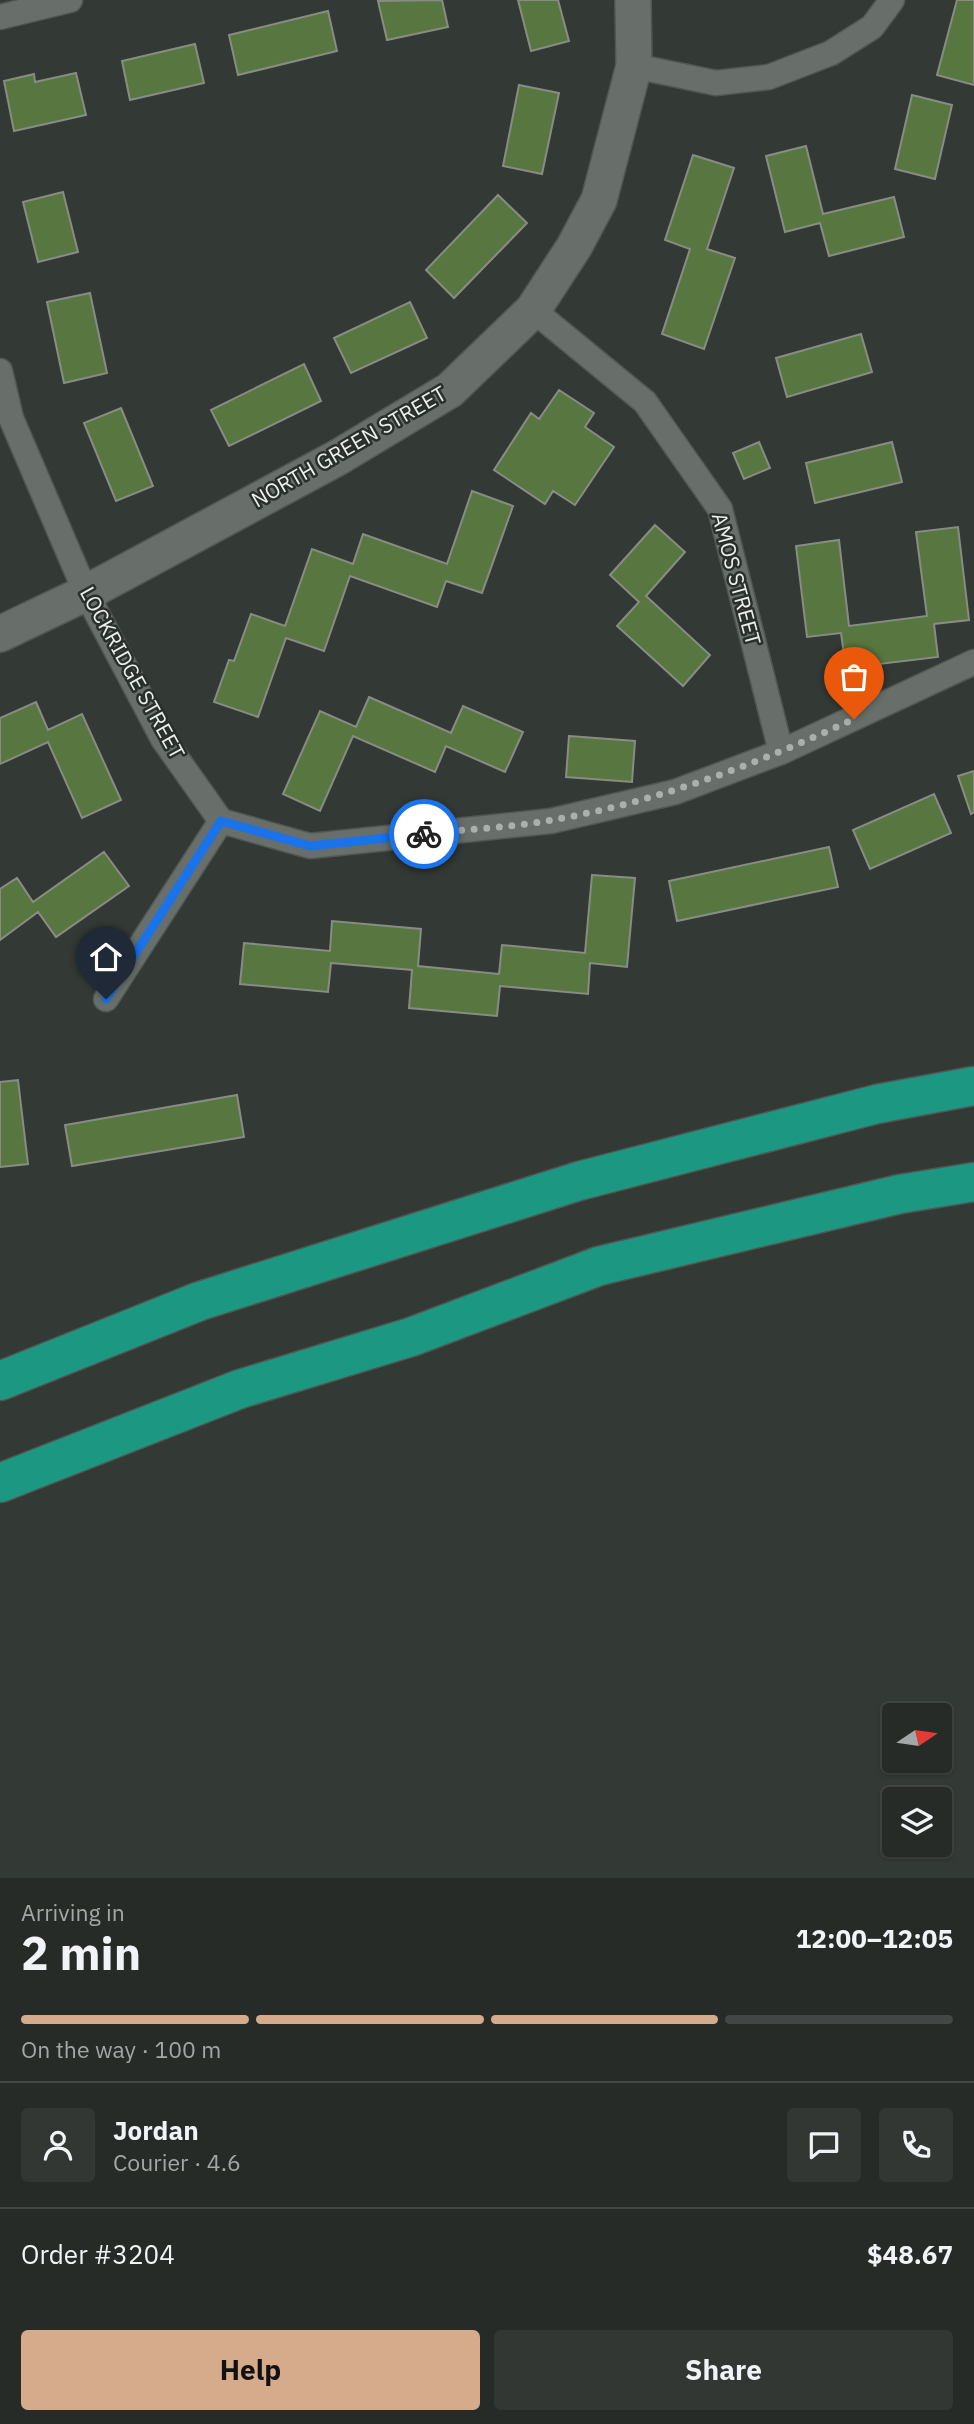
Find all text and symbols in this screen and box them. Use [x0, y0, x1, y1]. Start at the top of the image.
street label: NORTH GREEN STREET [246, 379, 451, 513]
street label: AMOS STREET [706, 509, 768, 648]
street label: LOCKRIDGE STREET [74, 581, 192, 764]
pin [824, 647, 884, 719]
icon: bag [835, 658, 873, 696]
courier [389, 799, 459, 869]
icon: bike [405, 815, 443, 853]
pin [76, 927, 136, 999]
icon: home [87, 938, 125, 976]
north arrow [882, 1703, 952, 1773]
map controls [882, 1703, 952, 1857]
button: layers [882, 1787, 952, 1857]
text: Arriving in [21, 1897, 125, 1927]
text: 12:00–12:05 [796, 1921, 953, 1955]
text: 2 min [21, 1923, 141, 1983]
text: On the way · 100 m [21, 2034, 221, 2064]
button: person [21, 2108, 95, 2182]
button: chat [787, 2108, 861, 2182]
button: phone [879, 2108, 953, 2182]
text: Jordan [113, 2113, 199, 2147]
text: Courier · 4.6 [113, 2147, 241, 2177]
text: Order #3204 [21, 2237, 175, 2271]
text: $48.67 [867, 2237, 953, 2271]
button: Help [21, 2330, 480, 2410]
button: Share [494, 2330, 953, 2410]

